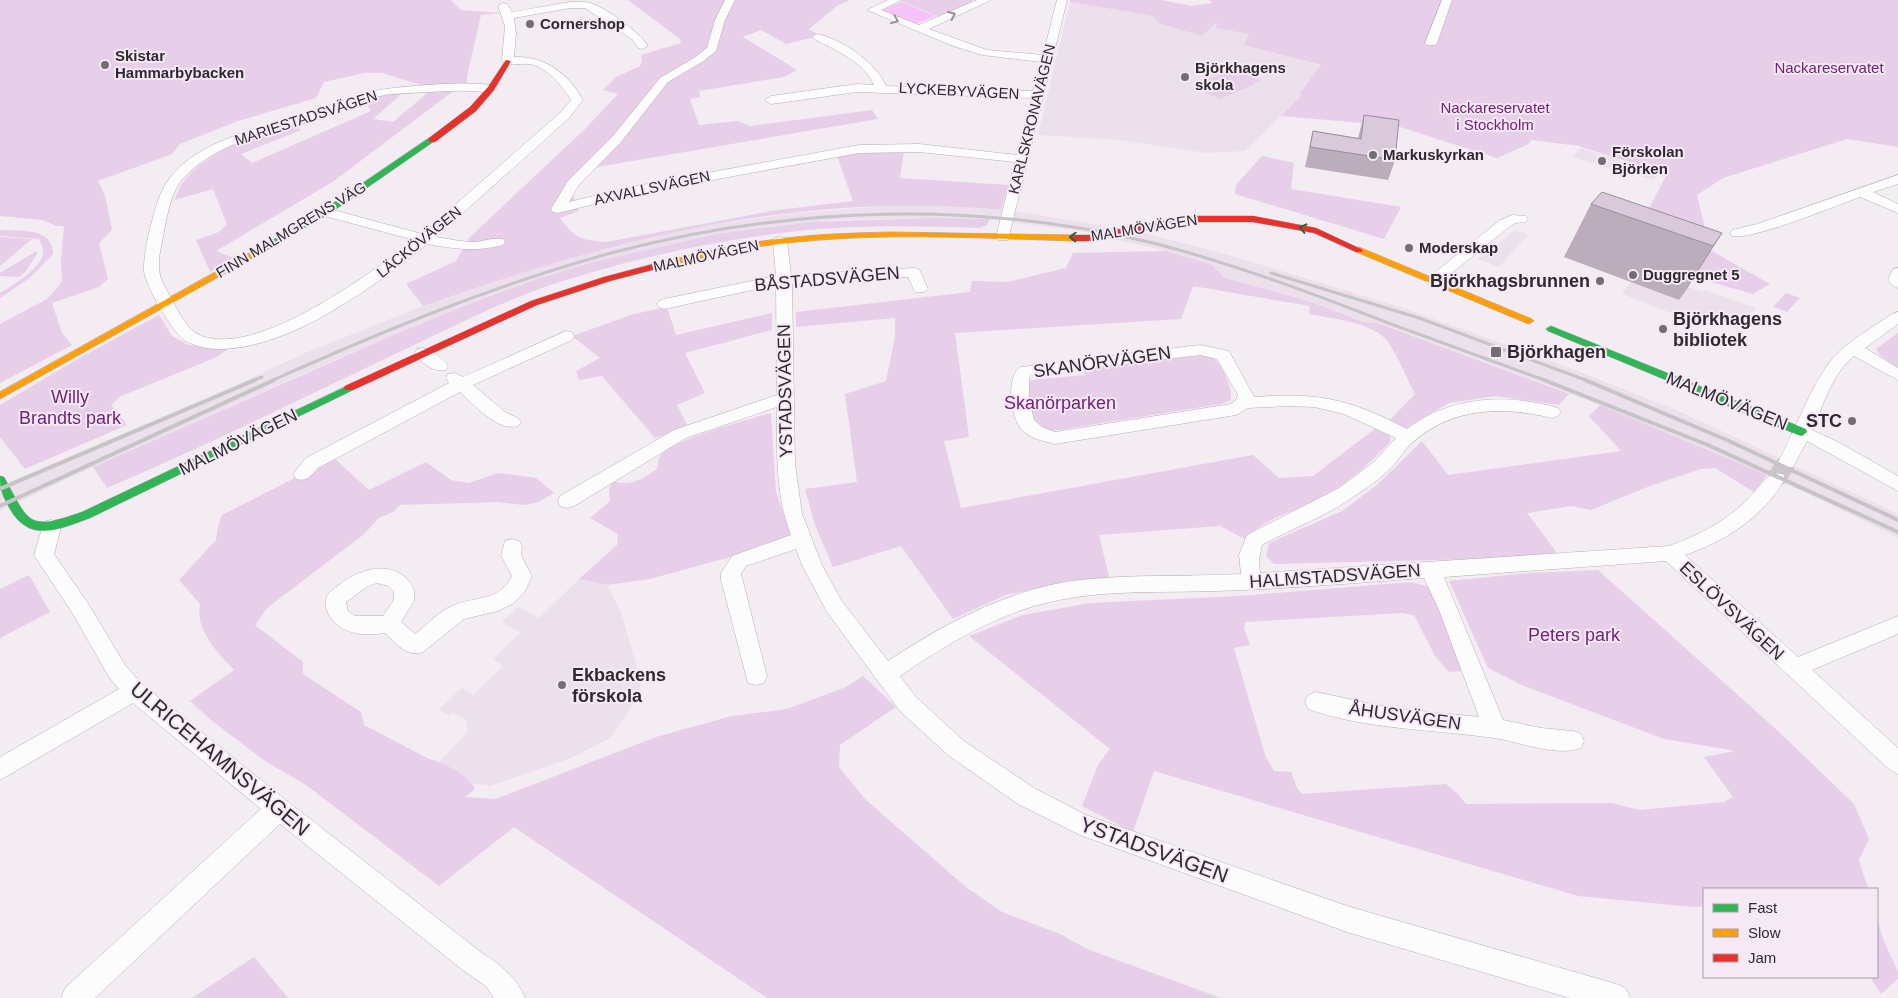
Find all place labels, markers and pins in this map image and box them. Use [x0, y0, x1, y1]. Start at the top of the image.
place label: Cornershop [540, 15, 625, 32]
marker: Cornershop [524, 18, 536, 30]
place label: Skistar Hammarbybacken [115, 47, 244, 81]
marker: Skistar Hammarbybacken [99, 59, 111, 71]
place label: Björkhagens skola [1195, 59, 1286, 93]
marker: Björkhagens skola [1179, 71, 1191, 83]
place label: Förskolan Björken [1612, 143, 1684, 177]
place label: Markuskyrkan [1383, 146, 1484, 163]
marker: Markuskyrkan [1367, 149, 1379, 161]
marker: Förskolan Björken [1596, 155, 1608, 167]
place label: Moderskap [1419, 239, 1498, 256]
marker: Moderskap [1403, 242, 1415, 254]
place label: Duggregnet 5 [1643, 266, 1740, 283]
marker: Duggregnet 5 [1627, 269, 1639, 281]
place label: Björkhagsbrunnen [1430, 271, 1590, 291]
marker: Björkhagsbrunnen [1594, 275, 1606, 287]
place label: Björkhagens bibliotek [1673, 309, 1782, 350]
marker: Björkhagens bibliotek [1657, 323, 1669, 335]
place label: Björkhagen [1507, 342, 1606, 362]
marker: Björkhagen [1489, 345, 1503, 359]
place label: STC [1806, 411, 1842, 431]
marker: STC [1846, 415, 1858, 427]
place label: Ekbackens förskola [572, 665, 666, 706]
marker: Ekbackens förskola [556, 679, 568, 691]

